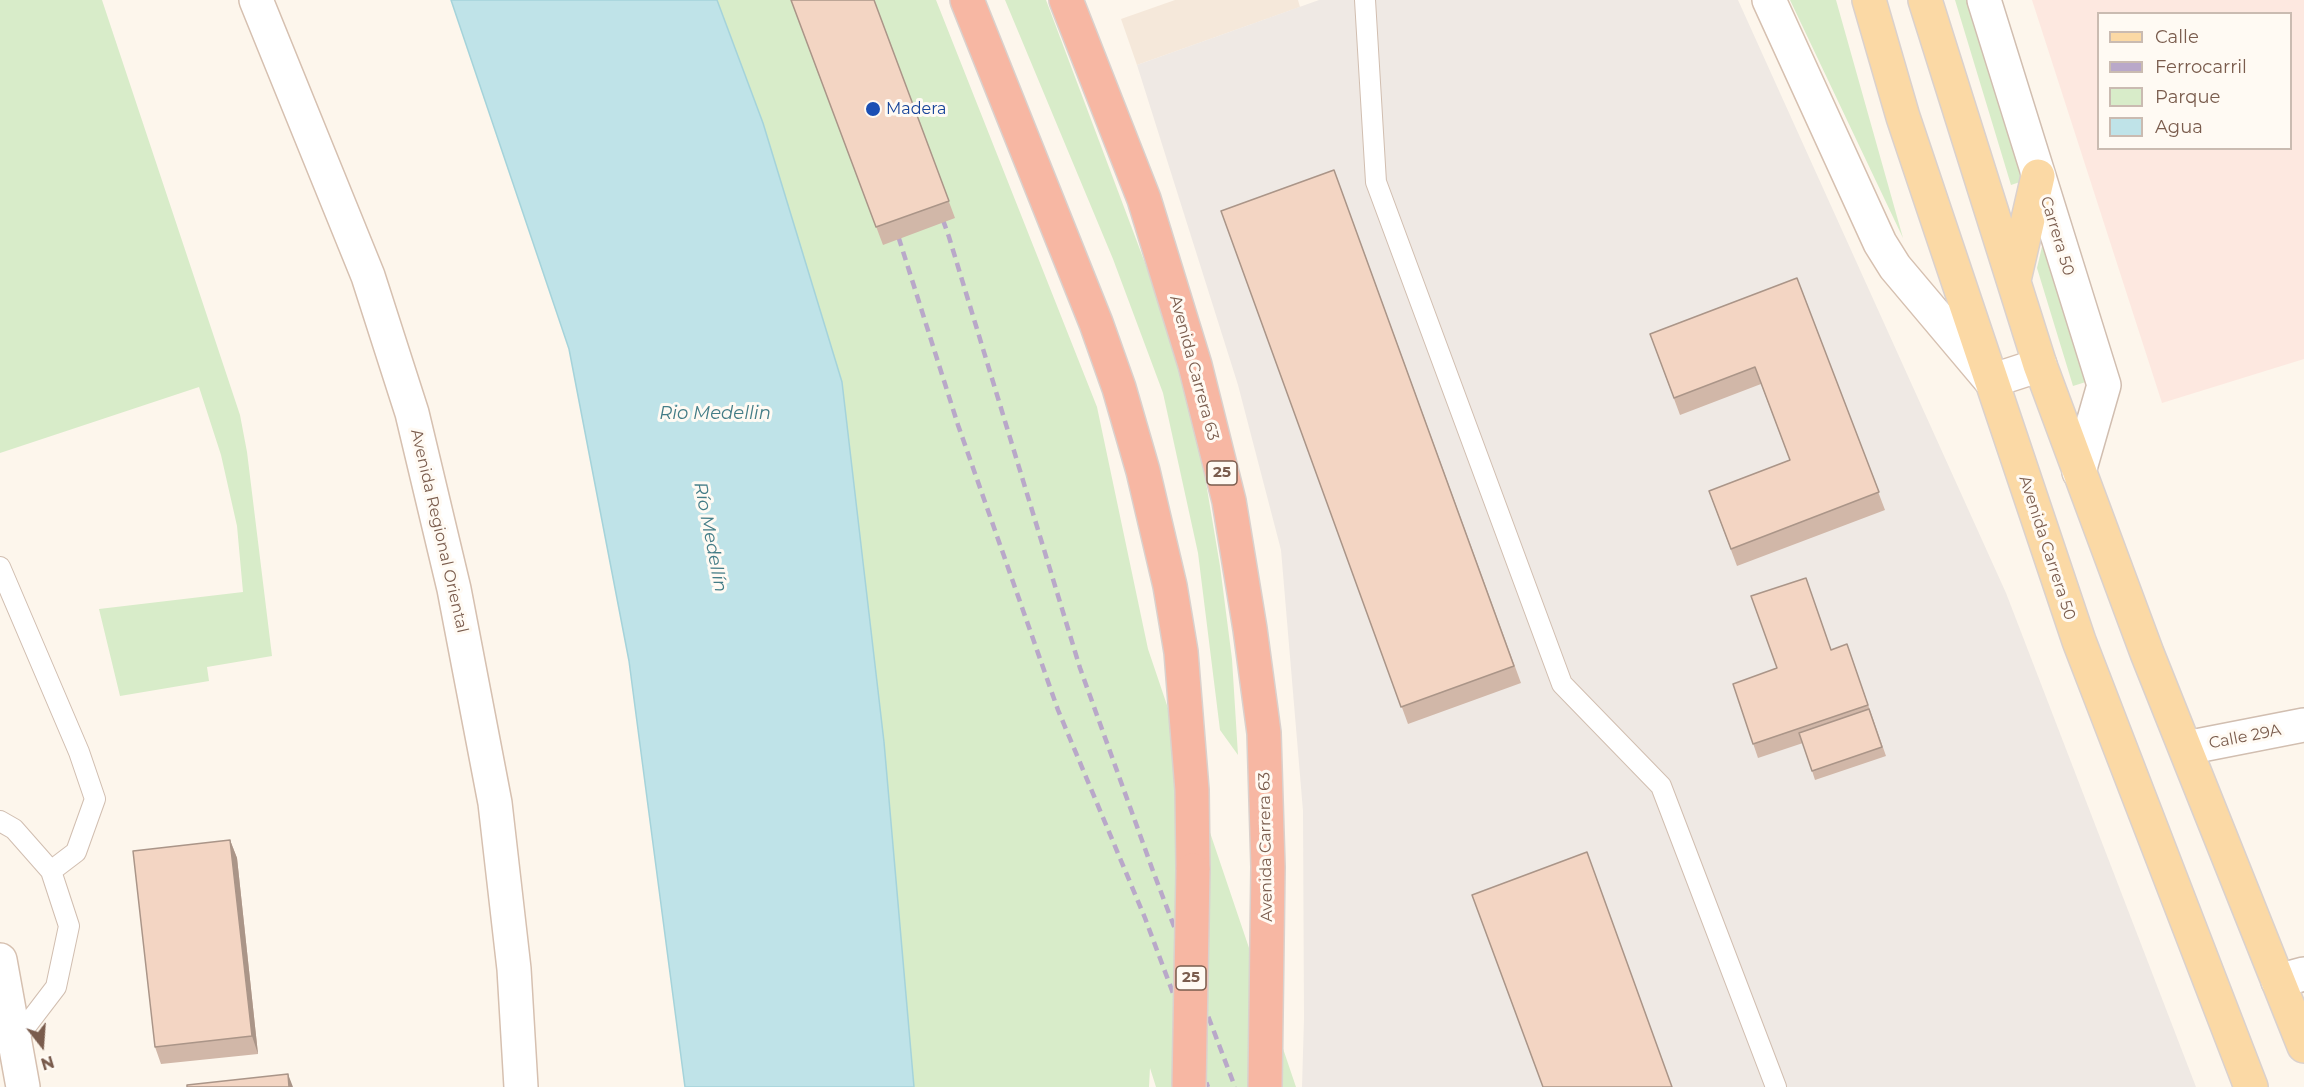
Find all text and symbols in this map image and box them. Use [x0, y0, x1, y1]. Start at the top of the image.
legend [2097, 12, 2292, 150]
text: Calle [2155, 26, 2199, 48]
text: Ferrocarril [2155, 56, 2247, 78]
text: Parque [2155, 86, 2220, 108]
place label: Madera [886, 99, 946, 119]
marker: Madera [864, 100, 882, 118]
text: Agua [2155, 116, 2203, 138]
street label: Carrera 50 [2036, 194, 2078, 278]
street label: Avenida Carrera 63 [1165, 293, 1223, 443]
water label: Rio Medellin [659, 403, 771, 425]
street label: Avenida Regional Oriental [406, 427, 472, 635]
road number: 25 [1207, 461, 1237, 485]
street label: Avenida Carrera 50 [2015, 473, 2079, 623]
water label: Río Medellín [689, 480, 731, 594]
street label: Calle 29A [2207, 721, 2283, 753]
street label: Avenida Carrera 63 [1255, 772, 1277, 922]
road number: 25 [1176, 966, 1206, 990]
north arrow [12, 1015, 72, 1075]
text: N [38, 1052, 56, 1074]

